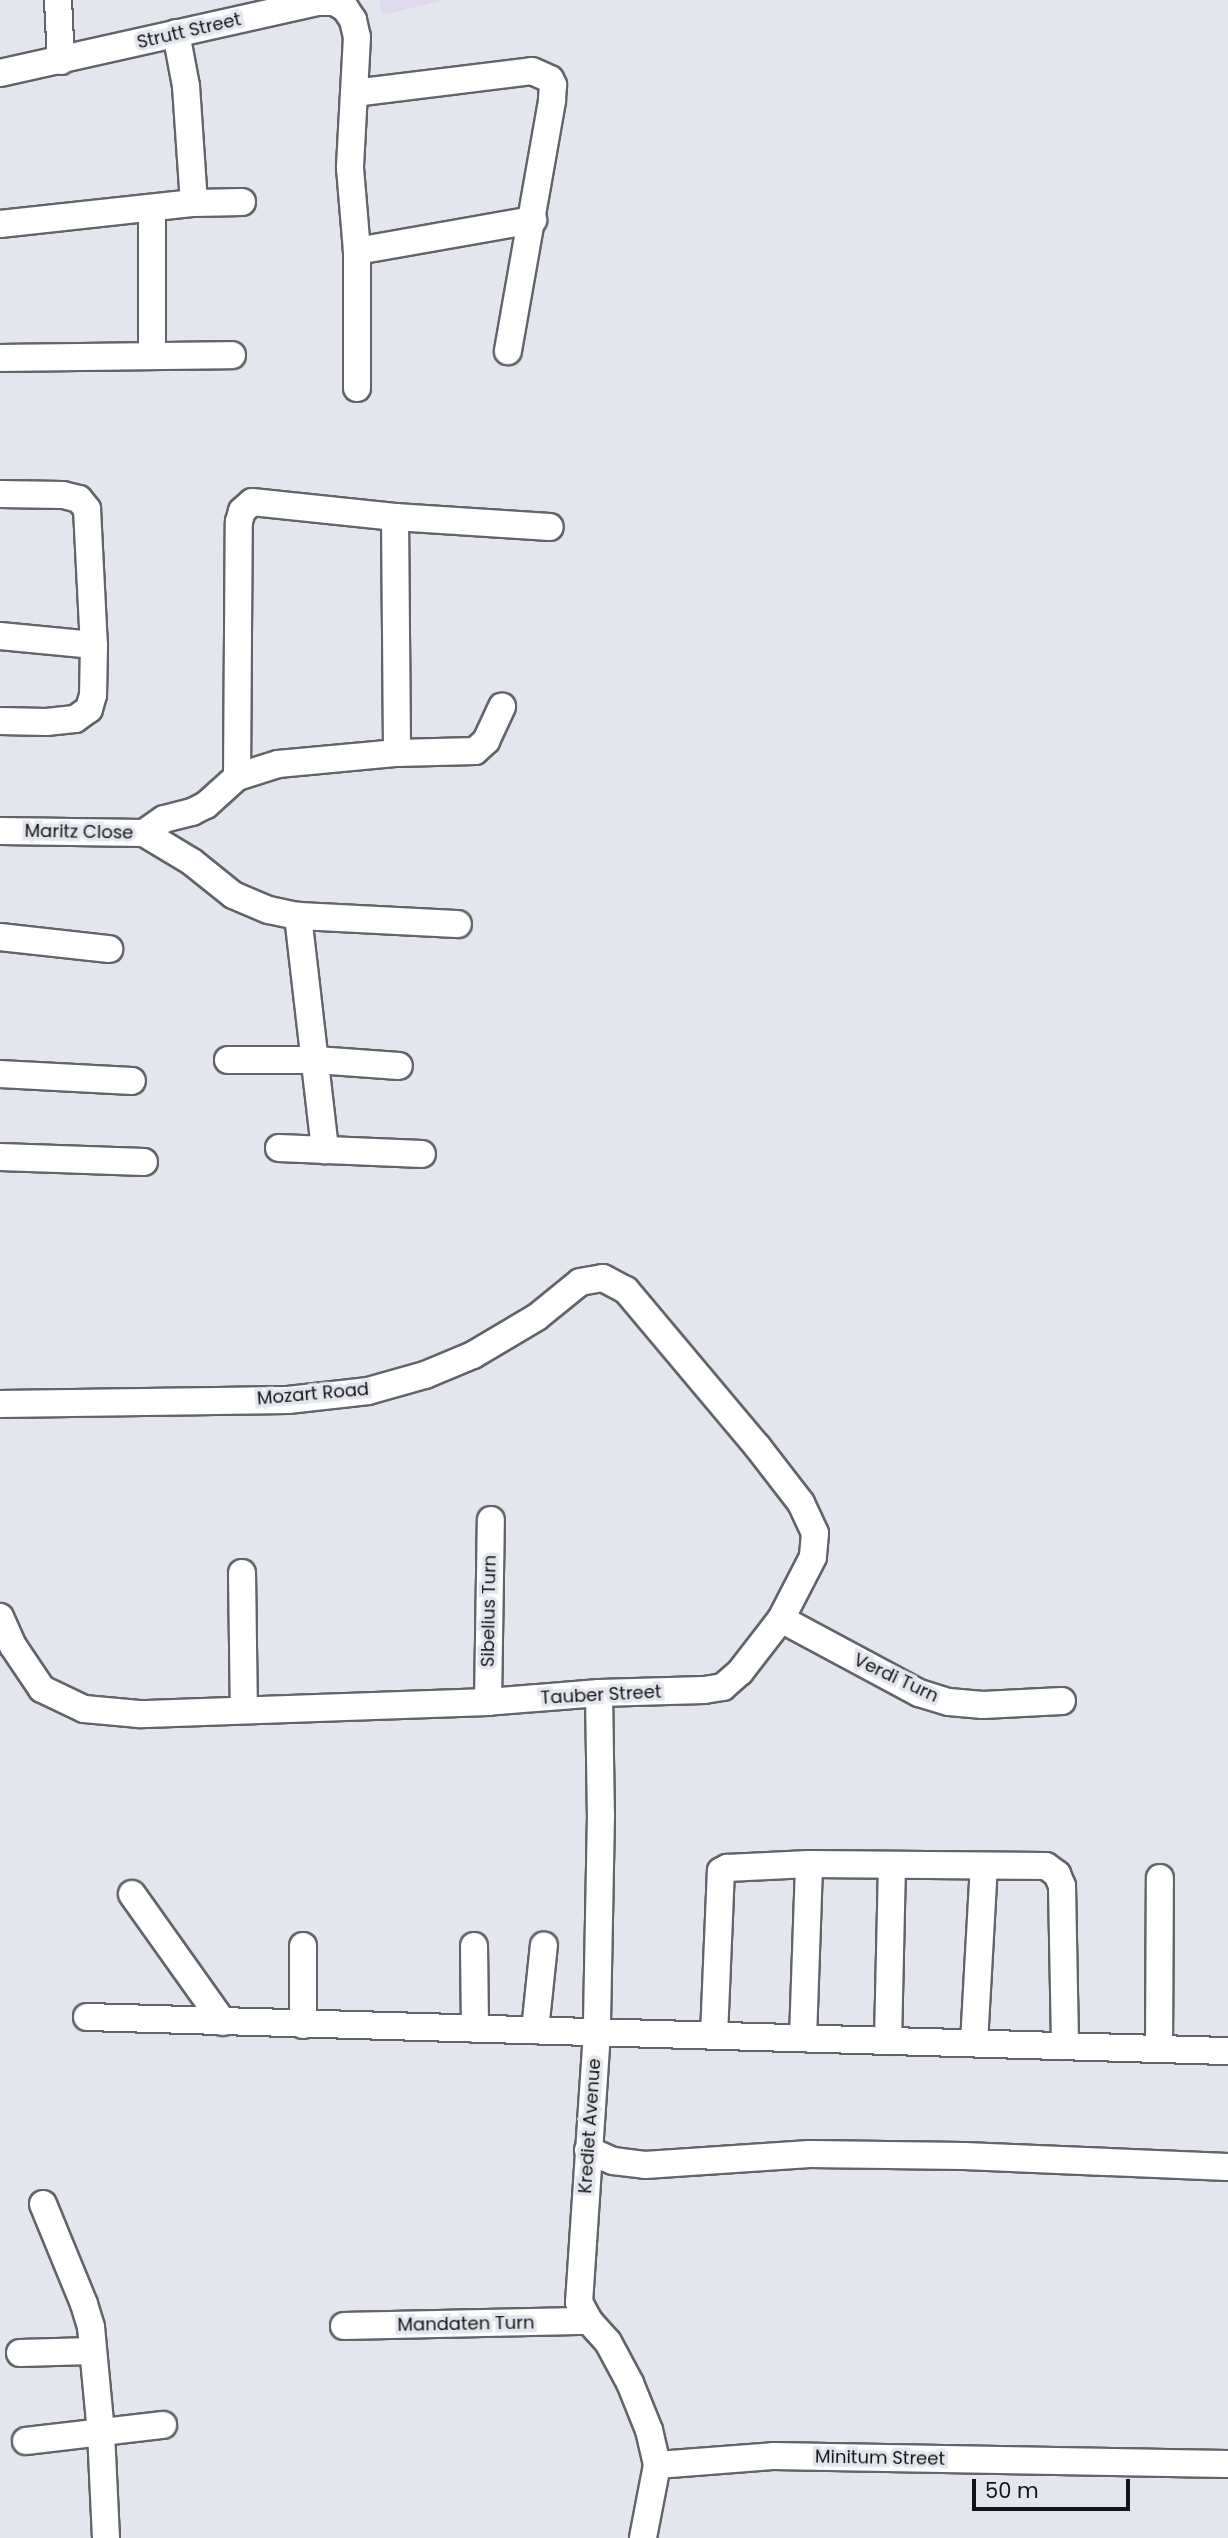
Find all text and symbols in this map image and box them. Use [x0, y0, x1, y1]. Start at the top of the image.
street label: Strutt Street [135, 9, 243, 53]
street label: Maritz Close [24, 820, 134, 844]
street label: Mozart Road [256, 1378, 370, 1410]
street label: Sibelius Turn [477, 1555, 501, 1667]
street label: Verdi Turn [850, 1649, 942, 1707]
street label: Tauber Street [540, 1681, 662, 1709]
street label: Krediet Avenue [575, 2058, 605, 2194]
street label: Mandaten Turn [397, 2312, 535, 2336]
street label: Minitum Street [815, 2446, 945, 2470]
scale bar [976, 2464, 1134, 2508]
text: 50 m [985, 2476, 1039, 2505]

